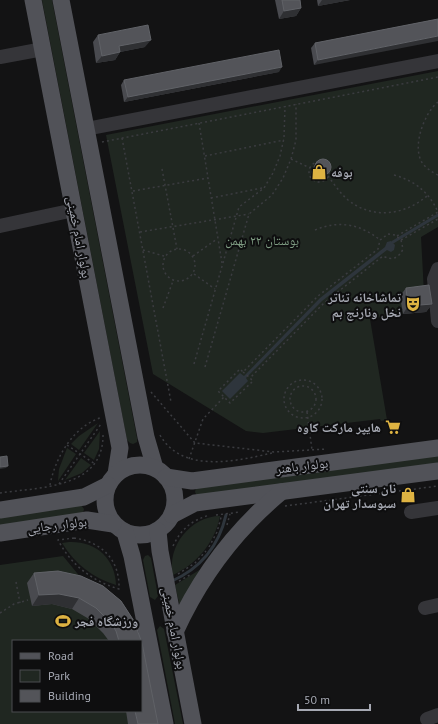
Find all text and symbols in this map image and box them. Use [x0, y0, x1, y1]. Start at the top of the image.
shop icon: بوفه [310, 163, 328, 181]
place label: بوفه [331, 164, 353, 181]
street label: بولوار امام خمینی [63, 195, 95, 279]
park label: بوستان ۲۲ بهمن [225, 232, 299, 249]
place label: تماشاخانه تئاتر نخل ونارنج بم [327, 289, 402, 322]
theatre icon: تماشاخانه تئاتر نخل ونارنج بم [404, 295, 422, 313]
supermarket icon: هایپر مارکت کاوه [384, 418, 402, 436]
place label: هایپر مارکت کاوه [297, 419, 381, 436]
street label: بولوار باهنر [274, 454, 329, 478]
place label: نان سنتی سبوسدار تهران [323, 480, 396, 512]
shop icon: نان سنتی سبوسدار تهران [399, 486, 417, 504]
street label: بولوار رجایی [26, 513, 88, 537]
street label: بولوار امام خمینی [158, 586, 190, 670]
sports icon: ورزشگاه فجر [54, 612, 72, 630]
place label: ورزشگاه فجر [74, 613, 138, 630]
legend [12, 640, 142, 712]
text: Road [48, 648, 73, 663]
text: Park [48, 668, 70, 683]
scale bar [298, 686, 370, 712]
text: Building [48, 688, 91, 703]
text: 50 m [304, 692, 330, 707]

